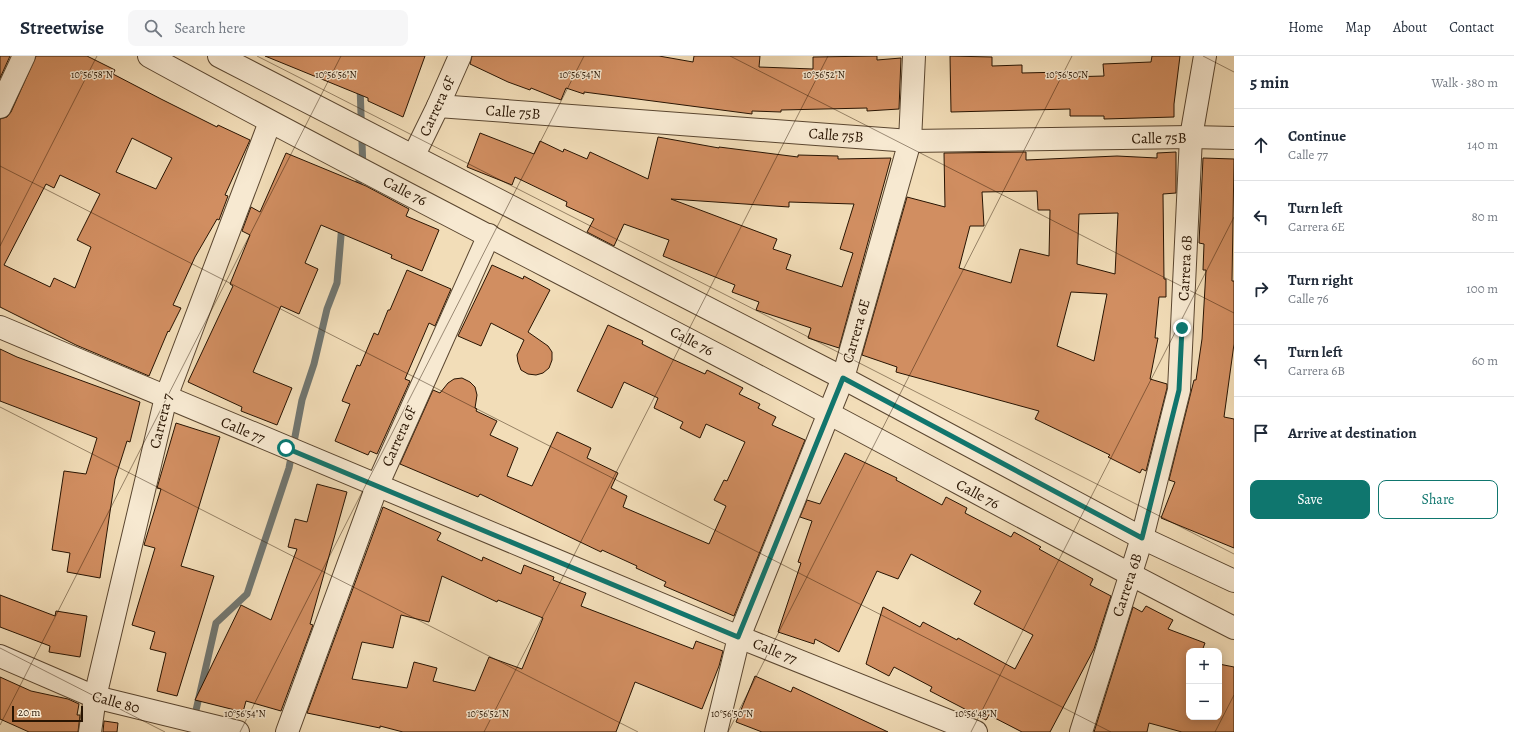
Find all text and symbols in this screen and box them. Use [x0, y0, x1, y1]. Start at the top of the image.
search box [128, 10, 408, 46]
text: Streetwise [20, 15, 104, 41]
icon: search [142, 17, 164, 39]
text: Search here [174, 18, 245, 38]
text: Home [1288, 18, 1323, 37]
text: Map [1345, 18, 1371, 37]
text: About [1393, 18, 1427, 37]
text: Contact [1449, 18, 1494, 37]
text: 10°56'58"N [71, 68, 113, 81]
text: 10°56'56"N [315, 68, 357, 81]
text: 10°56'54"N [559, 68, 601, 81]
text: 10°56'52"N [803, 68, 845, 81]
text: 10°56'50"N [1046, 68, 1088, 81]
text: 5 min [1250, 71, 1289, 94]
street label: Carrera 6F [414, 72, 460, 140]
text: Walk · 380 m [1431, 74, 1498, 91]
street label: Calle 75B [485, 100, 541, 124]
street label: Calle 75B [808, 123, 864, 147]
text: Continue [1288, 126, 1346, 146]
street label: Calle 75B [1131, 128, 1187, 148]
icon: ahead [1250, 134, 1272, 156]
text: 140 m [1467, 136, 1498, 153]
text: Calle 77 [1288, 146, 1328, 163]
street label: Calle 76 [380, 172, 430, 211]
text: Turn left [1288, 198, 1343, 218]
icon: left [1250, 206, 1272, 228]
text: 80 m [1471, 208, 1498, 225]
text: Carrera 6E [1288, 218, 1345, 235]
street label: Carrera 6B [1173, 235, 1197, 301]
text: Turn right [1288, 270, 1353, 290]
icon: right [1250, 278, 1272, 300]
text: 100 m [1466, 280, 1498, 297]
text: Calle 76 [1288, 290, 1328, 307]
street label: Carrera 6E [837, 297, 875, 365]
route end [1173, 319, 1191, 337]
street label: Calle 76 [667, 321, 717, 361]
text: Turn left [1288, 342, 1343, 362]
icon: left [1250, 350, 1272, 372]
text: 60 m [1472, 352, 1498, 369]
text: Carrera 6B [1288, 362, 1345, 379]
street label: Carrera 7 [144, 391, 178, 451]
street label: Carrera 6F [377, 402, 421, 470]
street label: Calle 77 [218, 412, 269, 448]
icon: arrive [1250, 422, 1272, 444]
text: Arrive at destination [1288, 423, 1417, 443]
route start [277, 439, 295, 457]
street label: Calle 76 [953, 474, 1003, 514]
button: Save [1250, 480, 1370, 519]
button: Share [1378, 480, 1498, 519]
street label: Carrera 6B [1107, 551, 1147, 619]
street label: Calle 77 [750, 633, 801, 669]
map controls [1186, 648, 1222, 720]
button: + [1186, 648, 1222, 684]
button: − [1186, 684, 1222, 720]
street label: Calle 80 [90, 686, 142, 718]
scale bar [12, 704, 83, 723]
text: 20 m [18, 705, 40, 720]
text: 10°56'54"N [224, 707, 266, 720]
text: 10°56'52"N [467, 707, 509, 720]
text: 10°56'50"N [711, 707, 753, 720]
text: 10°56'48"N [955, 707, 997, 720]

